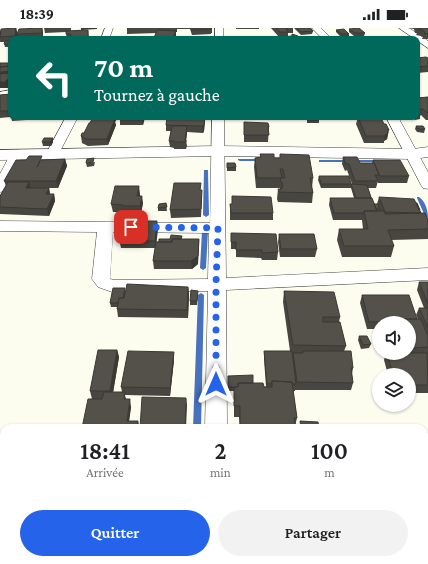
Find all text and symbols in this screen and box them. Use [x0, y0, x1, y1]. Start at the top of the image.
text: 18:39 [20, 6, 54, 22]
icon: left [28, 52, 80, 104]
text: 70 m [94, 52, 153, 83]
text: Tournez à gauche [94, 85, 220, 105]
pin [114, 210, 148, 244]
icon: arrive [120, 216, 142, 238]
map controls [372, 316, 416, 412]
button: sound [372, 316, 416, 360]
position arrow [195, 363, 237, 405]
button: layers [372, 368, 416, 412]
text: 18:41 [80, 437, 130, 464]
text: 2 [214, 437, 226, 464]
text: 100 [311, 437, 348, 464]
text: Arrivée [86, 465, 124, 480]
text: min [210, 465, 231, 480]
text: m [324, 465, 335, 480]
button: Quitter [20, 510, 210, 556]
button: Partager [218, 510, 408, 556]

